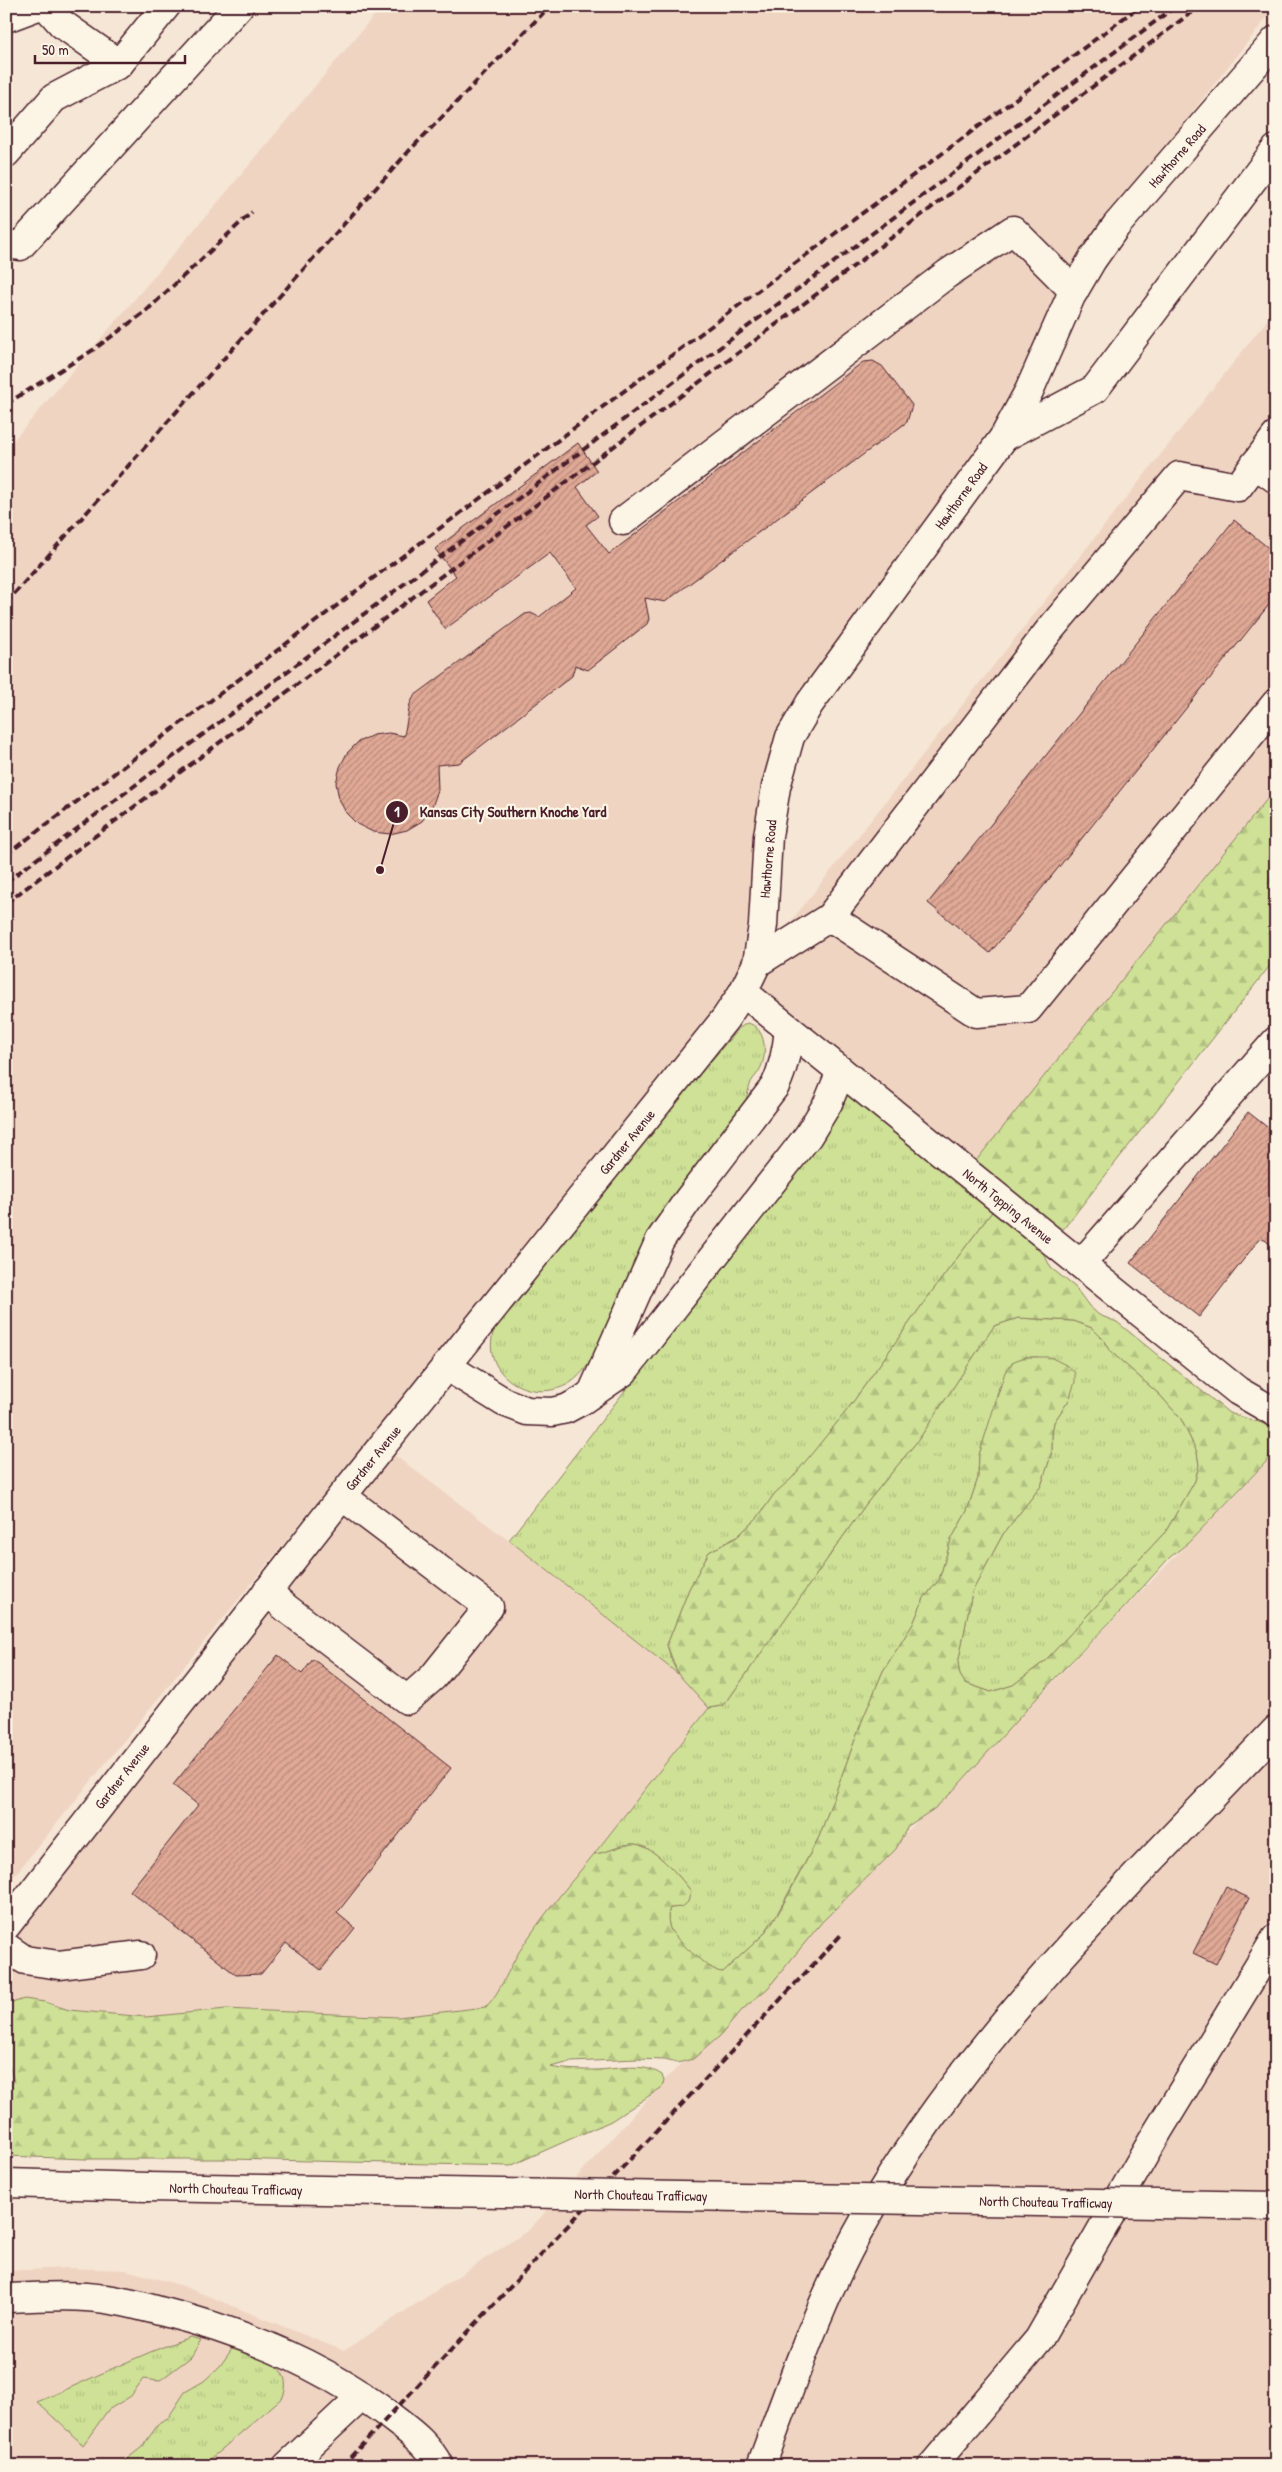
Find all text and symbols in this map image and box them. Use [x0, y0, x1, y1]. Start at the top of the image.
scale bar [35, 32, 185, 64]
text: 50 m [42, 39, 69, 60]
street label: Hawthorne Road [1144, 119, 1210, 191]
street label: Hawthorne Road [930, 458, 992, 533]
callout: Kansas City Southern Knoche Yard [385, 797, 616, 827]
text: 1 [394, 801, 400, 822]
text: Kansas City Southern Knoche Yard [420, 801, 606, 823]
street label: Hawthorne Road [755, 819, 780, 899]
street label: Gardner Avenue [594, 1105, 659, 1178]
street label: North Topping Avenue [959, 1163, 1058, 1249]
street label: Gardner Avenue [340, 1421, 405, 1494]
street label: Gardner Avenue [90, 1738, 154, 1813]
street label: North Chouteau Trafficway [169, 2178, 303, 2200]
street label: North Chouteau Trafficway [574, 2184, 708, 2206]
street label: North Chouteau Trafficway [979, 2191, 1113, 2213]

